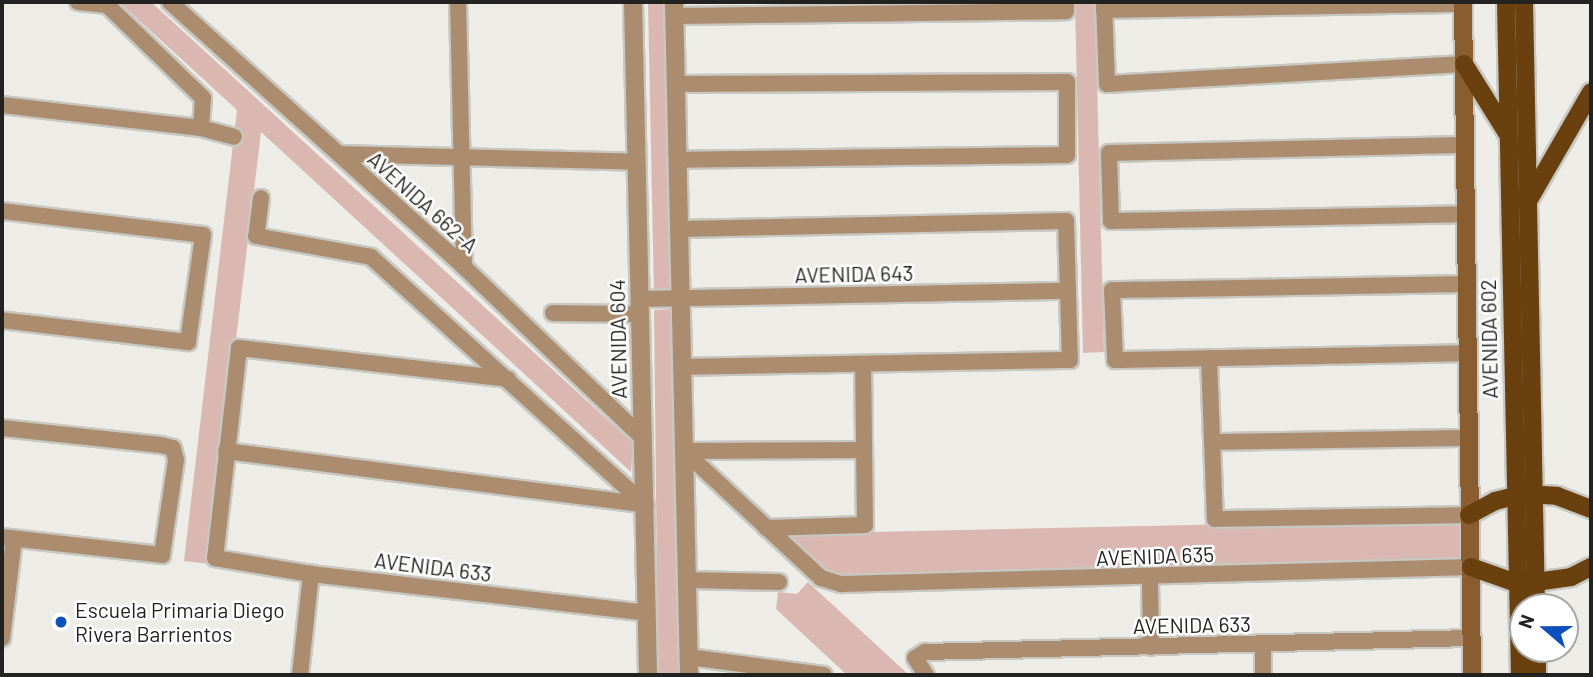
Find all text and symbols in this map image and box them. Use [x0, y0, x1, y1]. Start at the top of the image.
street label: AVENIDA 662-A [363, 146, 483, 258]
street label: AVENIDA 643 [794, 260, 914, 288]
street label: AVENIDA 604 [604, 279, 632, 399]
street label: AVENIDA 602 [1475, 279, 1503, 399]
street label: AVENIDA 635 [1096, 541, 1214, 571]
street label: AVENIDA 633 [373, 547, 493, 587]
north arrow [1509, 593, 1579, 663]
place label: Escuela Primaria Diego Rivera Barrientos [75, 597, 285, 647]
street label: AVENIDA 633 [1133, 611, 1251, 639]
text: N [1513, 611, 1539, 631]
marker: Escuela Primaria Diego Rivera Barrientos [53, 614, 69, 630]

